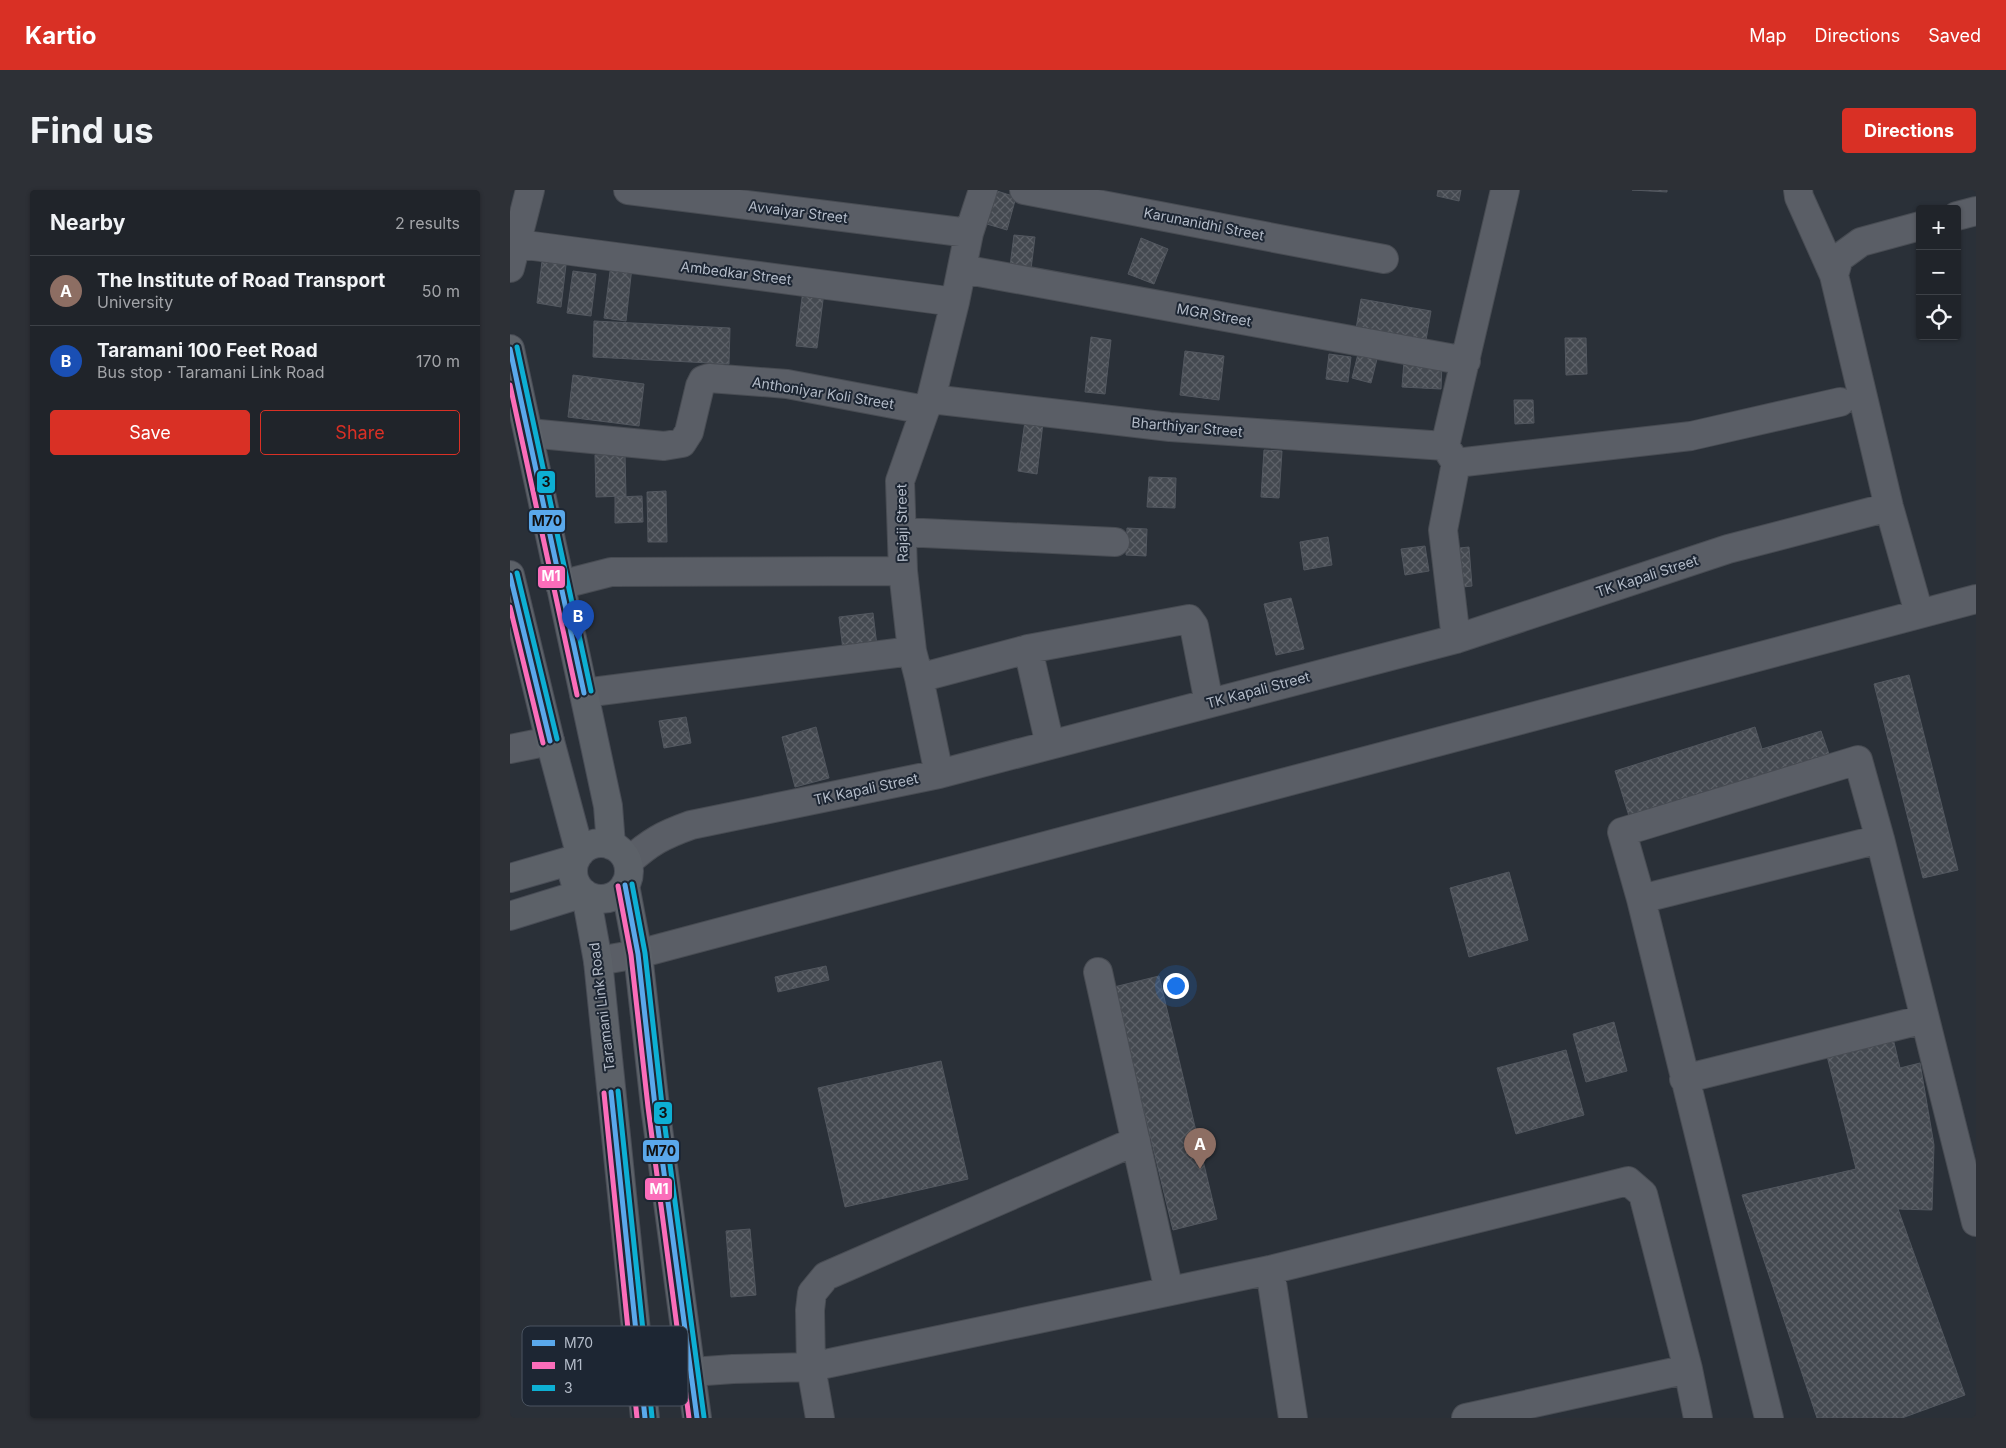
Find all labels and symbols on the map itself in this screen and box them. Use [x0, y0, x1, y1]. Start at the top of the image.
street label: Avvaiyar Street [747, 197, 849, 226]
street label: Karunanidhi Street [1142, 203, 1266, 244]
street label: Ambedkar Street [680, 257, 793, 288]
street label: MGR Street [1175, 300, 1253, 330]
street label: Anthoniyar Koli Street [751, 373, 896, 412]
street label: Bharthiyar Street [1131, 413, 1244, 440]
line badge: 3 [536, 470, 556, 494]
text: 3 [541, 473, 551, 490]
street label: Rajaji Street [892, 483, 911, 562]
line badge: M70 [528, 509, 566, 533]
text: M70 [532, 512, 562, 529]
street label: TK Kapali Street [1594, 551, 1700, 600]
line badge: M1 [537, 565, 566, 589]
text: M1 [541, 567, 561, 584]
pin: B [562, 600, 594, 641]
street label: TK Kapali Street [1204, 667, 1312, 712]
street label: TK Kapali Street [812, 769, 920, 808]
street label: Taramani Link Road [585, 942, 618, 1072]
your location [1163, 973, 1189, 999]
line badge: 3 [653, 1101, 673, 1125]
text: 3 [658, 1104, 668, 1121]
pin: A [1184, 1128, 1216, 1169]
line badge: M70 [642, 1139, 680, 1163]
text: M70 [646, 1142, 676, 1159]
line badge: M1 [644, 1177, 673, 1201]
text: M1 [649, 1180, 669, 1197]
legend [522, 1326, 688, 1406]
text: M70 [564, 1334, 593, 1351]
text: M1 [564, 1356, 582, 1373]
text: 3 [564, 1379, 573, 1396]

